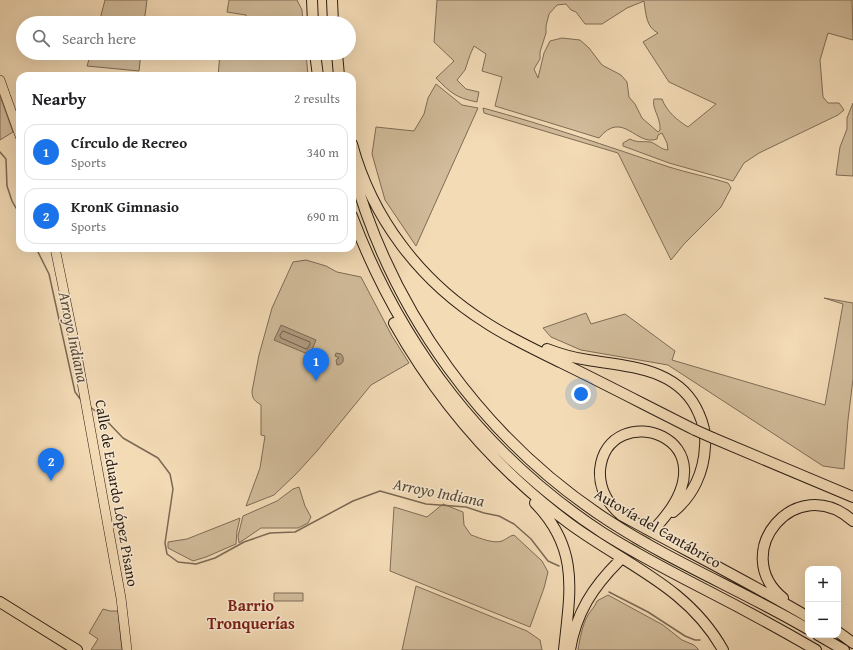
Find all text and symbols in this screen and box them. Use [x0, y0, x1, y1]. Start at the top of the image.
search box [16, 16, 356, 60]
icon: search [30, 27, 52, 49]
text: Search here [62, 28, 136, 49]
text: Nearby [32, 86, 86, 111]
text: 2 results [294, 89, 340, 108]
text: Círculo de Recreo [71, 132, 187, 153]
text: 1 [43, 143, 49, 162]
text: 340 m [307, 143, 339, 162]
text: Sports [71, 153, 106, 172]
text: KronK Gimnasio [71, 196, 179, 217]
text: 2 [43, 207, 49, 226]
text: 690 m [307, 207, 339, 226]
text: Sports [71, 217, 106, 236]
water label: Arroyo Indiana [52, 288, 95, 385]
pin: 1 [303, 348, 329, 381]
your location [571, 384, 591, 404]
street label: Calle de Eduardo López Pisano [90, 398, 144, 588]
pin: 2 [38, 448, 64, 481]
water label: Arroyo Indiana [390, 471, 487, 513]
street label: Autovía del Cantábrico [591, 483, 725, 573]
map controls [805, 566, 841, 638]
button: + [805, 566, 841, 602]
district label: Barrio Tronquerías [207, 593, 295, 635]
button: − [805, 602, 841, 638]

